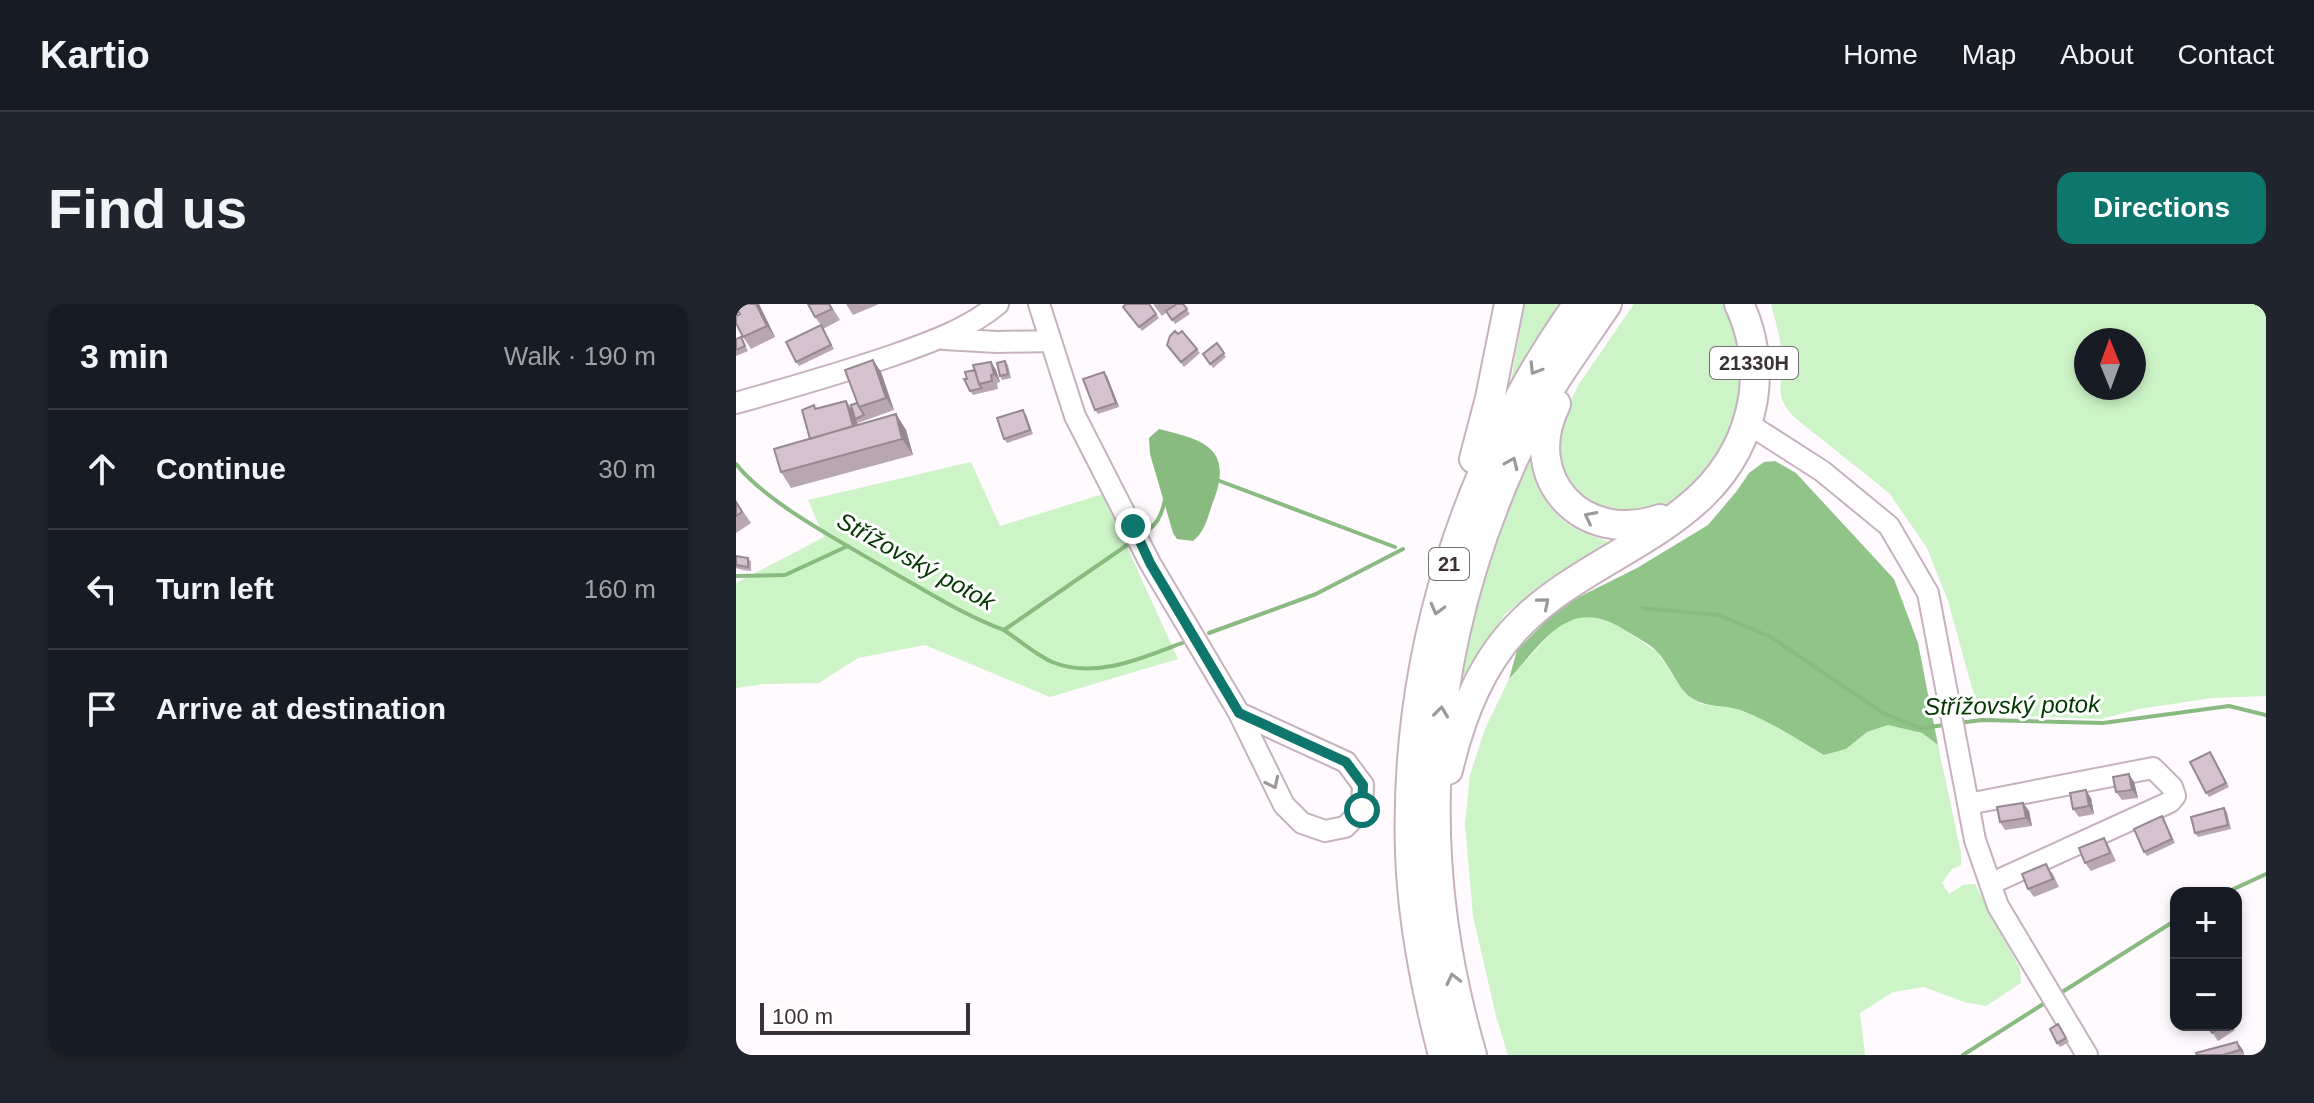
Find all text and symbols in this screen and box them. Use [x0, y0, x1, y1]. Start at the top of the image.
text: Kartio [40, 34, 150, 76]
text: Home [1843, 39, 1918, 70]
text: Map [1962, 39, 2016, 70]
text: About [2060, 39, 2134, 70]
text: Contact [2178, 39, 2274, 70]
button: Directions [2057, 172, 2266, 244]
text: Find us [48, 177, 247, 240]
north arrow [2074, 328, 2146, 400]
text: 3 min [80, 337, 169, 375]
text: Walk · 190 m [504, 341, 656, 371]
road number: 21330H [1710, 347, 1798, 379]
one-way arrow [1530, 360, 1545, 375]
icon: ahead [80, 447, 124, 491]
text: Continue [156, 452, 286, 485]
text: 30 m [598, 454, 656, 484]
one-way arrow [1503, 457, 1519, 471]
water label: Střížovský potok [832, 507, 1001, 616]
route end [1115, 508, 1151, 544]
one-way arrow [1583, 511, 1598, 527]
road number: 21 [1429, 548, 1469, 580]
icon: left [80, 567, 124, 611]
text: Turn left [156, 572, 274, 605]
text: 160 m [584, 574, 656, 604]
one-way arrow [1535, 598, 1549, 613]
one-way arrow [1429, 601, 1446, 615]
icon: arrive [80, 687, 124, 731]
water label: Střížovský potok [1924, 690, 2102, 720]
text: Arrive at destination [156, 692, 446, 725]
one-way arrow [1433, 705, 1450, 718]
one-way arrow [1263, 774, 1279, 789]
route start [1344, 792, 1380, 828]
map controls [2170, 887, 2242, 1031]
button: + [2170, 887, 2242, 959]
button: − [2170, 959, 2242, 1031]
one-way arrow [1445, 973, 1462, 987]
scale bar [760, 999, 970, 1035]
text: 100 m [772, 1004, 833, 1029]

